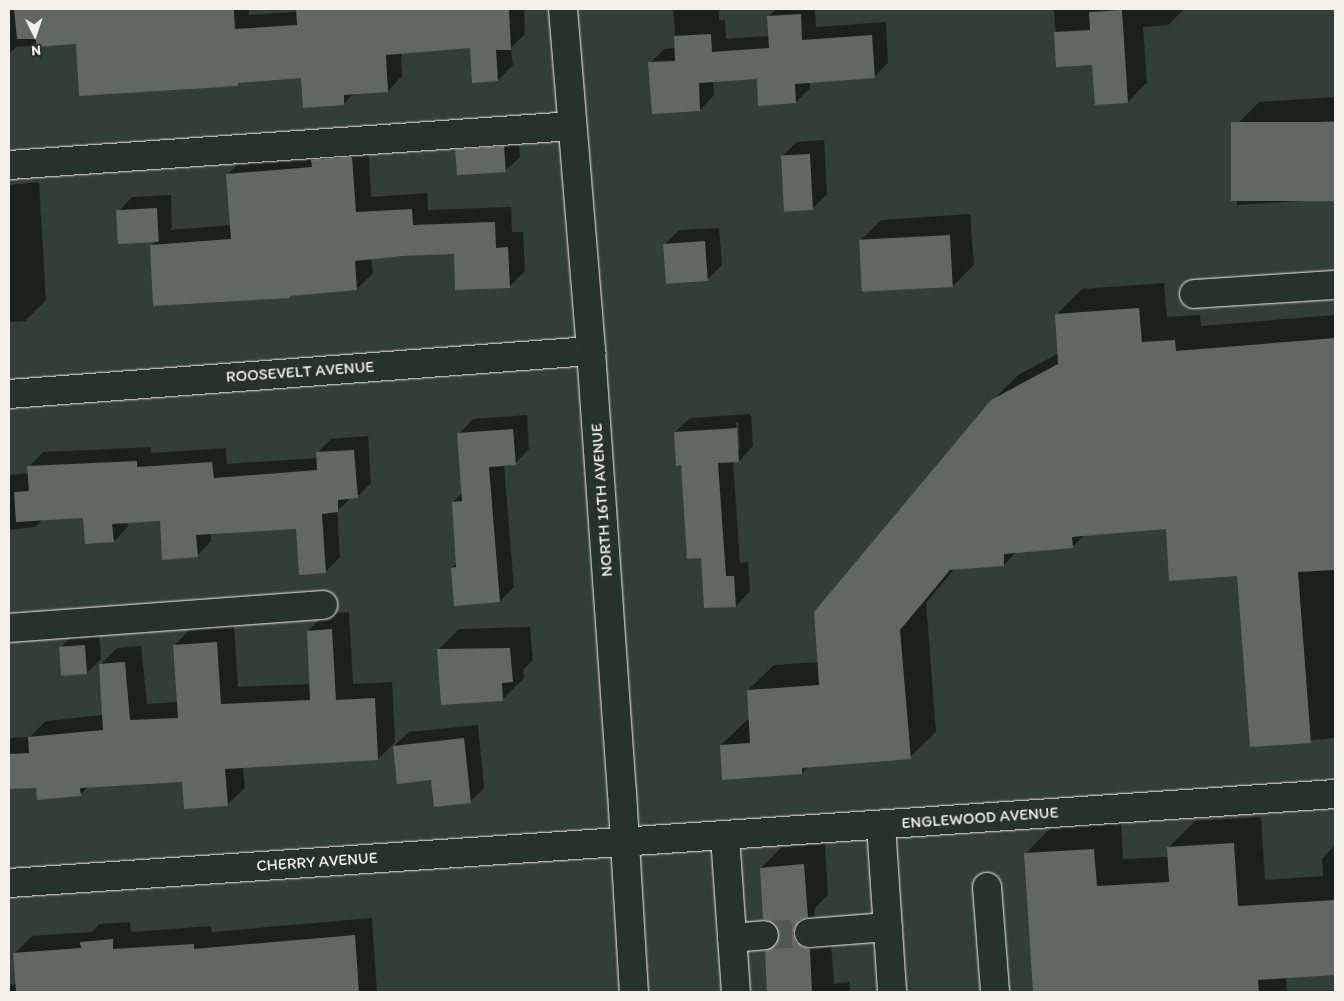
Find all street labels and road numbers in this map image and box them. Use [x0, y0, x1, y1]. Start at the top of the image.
street label: ROOSEVELT AVENUE [226, 357, 374, 387]
street label: NORTH 16TH AVENUE [587, 423, 617, 577]
street label: ENGLEWOOD AVENUE [901, 803, 1059, 833]
street label: CHERRY AVENUE [256, 848, 378, 876]

